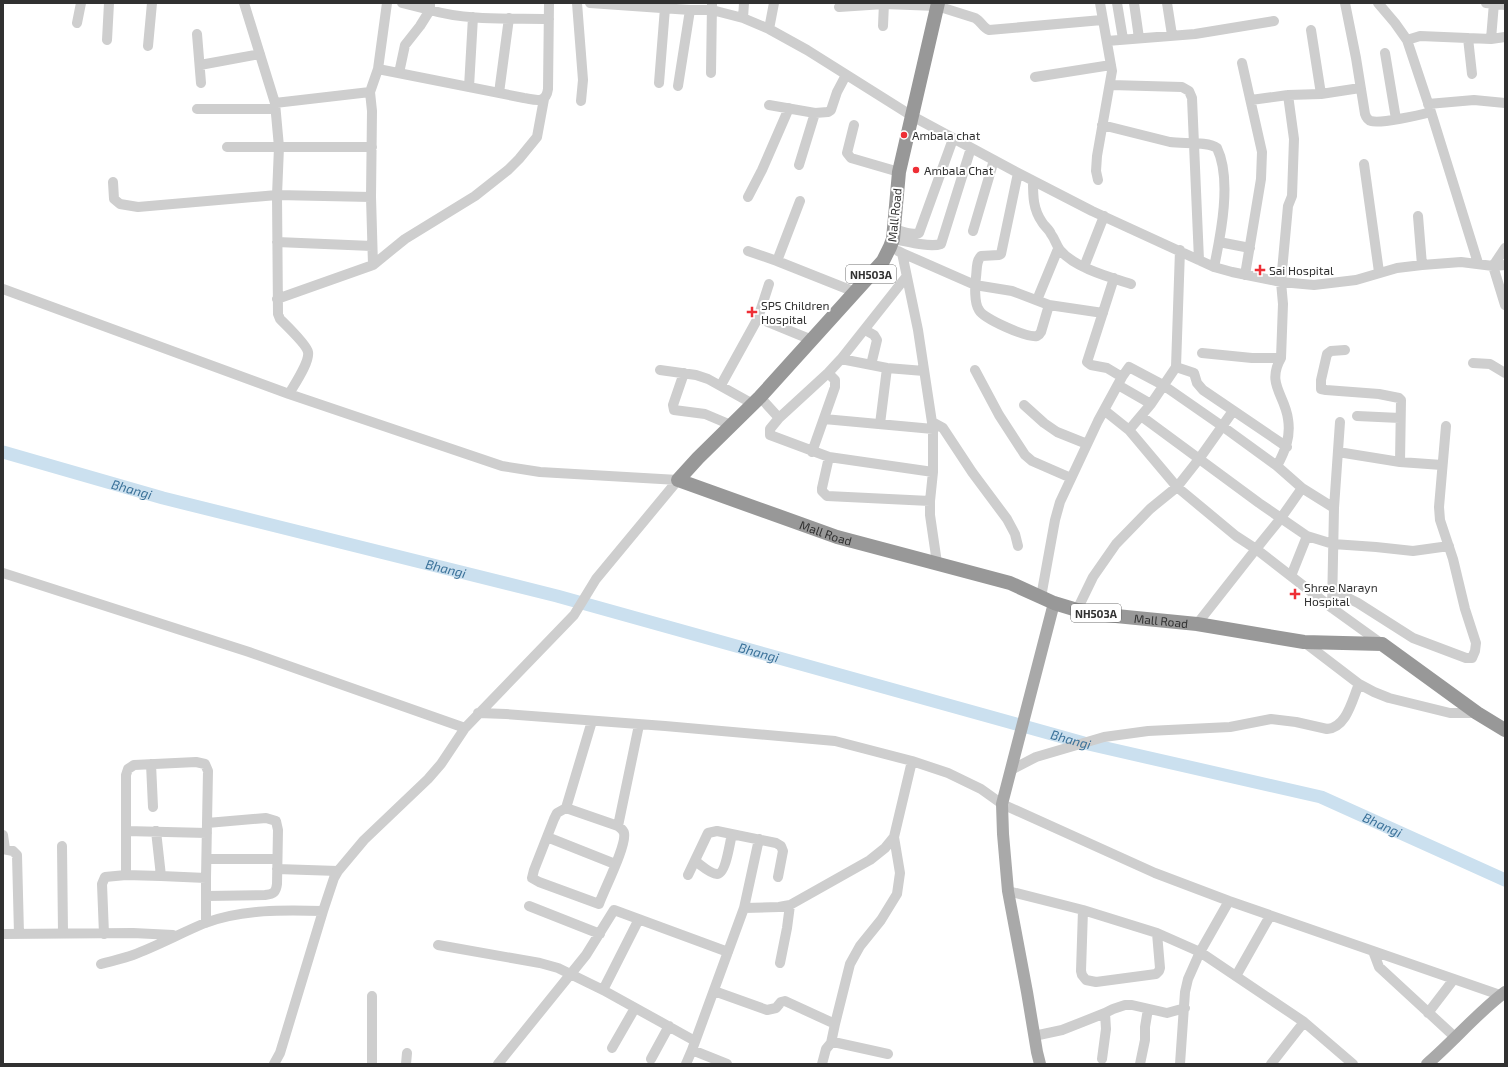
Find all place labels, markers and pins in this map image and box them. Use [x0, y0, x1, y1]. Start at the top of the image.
place label: Ambala chat [912, 128, 981, 142]
marker: Ambala chat [899, 130, 909, 140]
place label: Ambala Chat [924, 163, 994, 177]
marker: Ambala Chat [911, 165, 921, 175]
place label: Sai Hospital [1269, 263, 1334, 277]
marker: Sai Hospital [1254, 264, 1266, 276]
place label: SPS Children Hospital [761, 298, 830, 326]
marker: SPS Children Hospital [746, 306, 758, 318]
place label: Shree Narayn Hospital [1304, 580, 1378, 608]
marker: Shree Narayn Hospital [1289, 588, 1301, 600]

